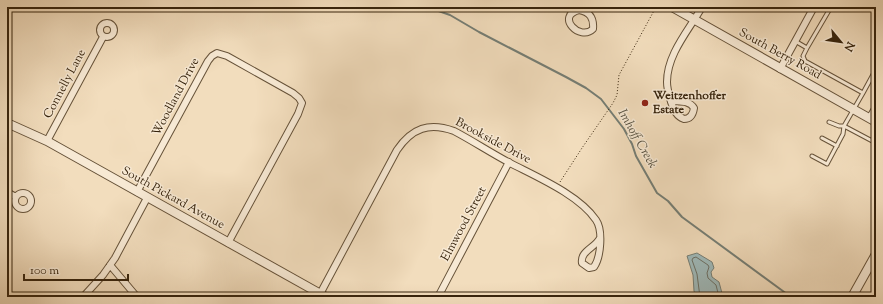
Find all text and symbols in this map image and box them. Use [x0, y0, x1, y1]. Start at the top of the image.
north arrow [821, 22, 861, 62]
street label: South Berry Road [735, 24, 825, 84]
text: N [840, 38, 858, 54]
street label: Connelly Lane [39, 46, 91, 122]
street label: Woodland Drive [148, 54, 204, 139]
place label: Weitzenhoffer Estate [652, 87, 727, 119]
marker: Weitzenhoffer Estate [640, 98, 650, 108]
water label: Imhoff Creek [613, 106, 661, 172]
street label: Brookside Drive [452, 113, 534, 169]
street label: South Pickard Avenue [118, 162, 228, 234]
street label: Elmwood Street [437, 183, 491, 265]
scale bar [24, 256, 128, 282]
text: 100 m [30, 262, 59, 280]

